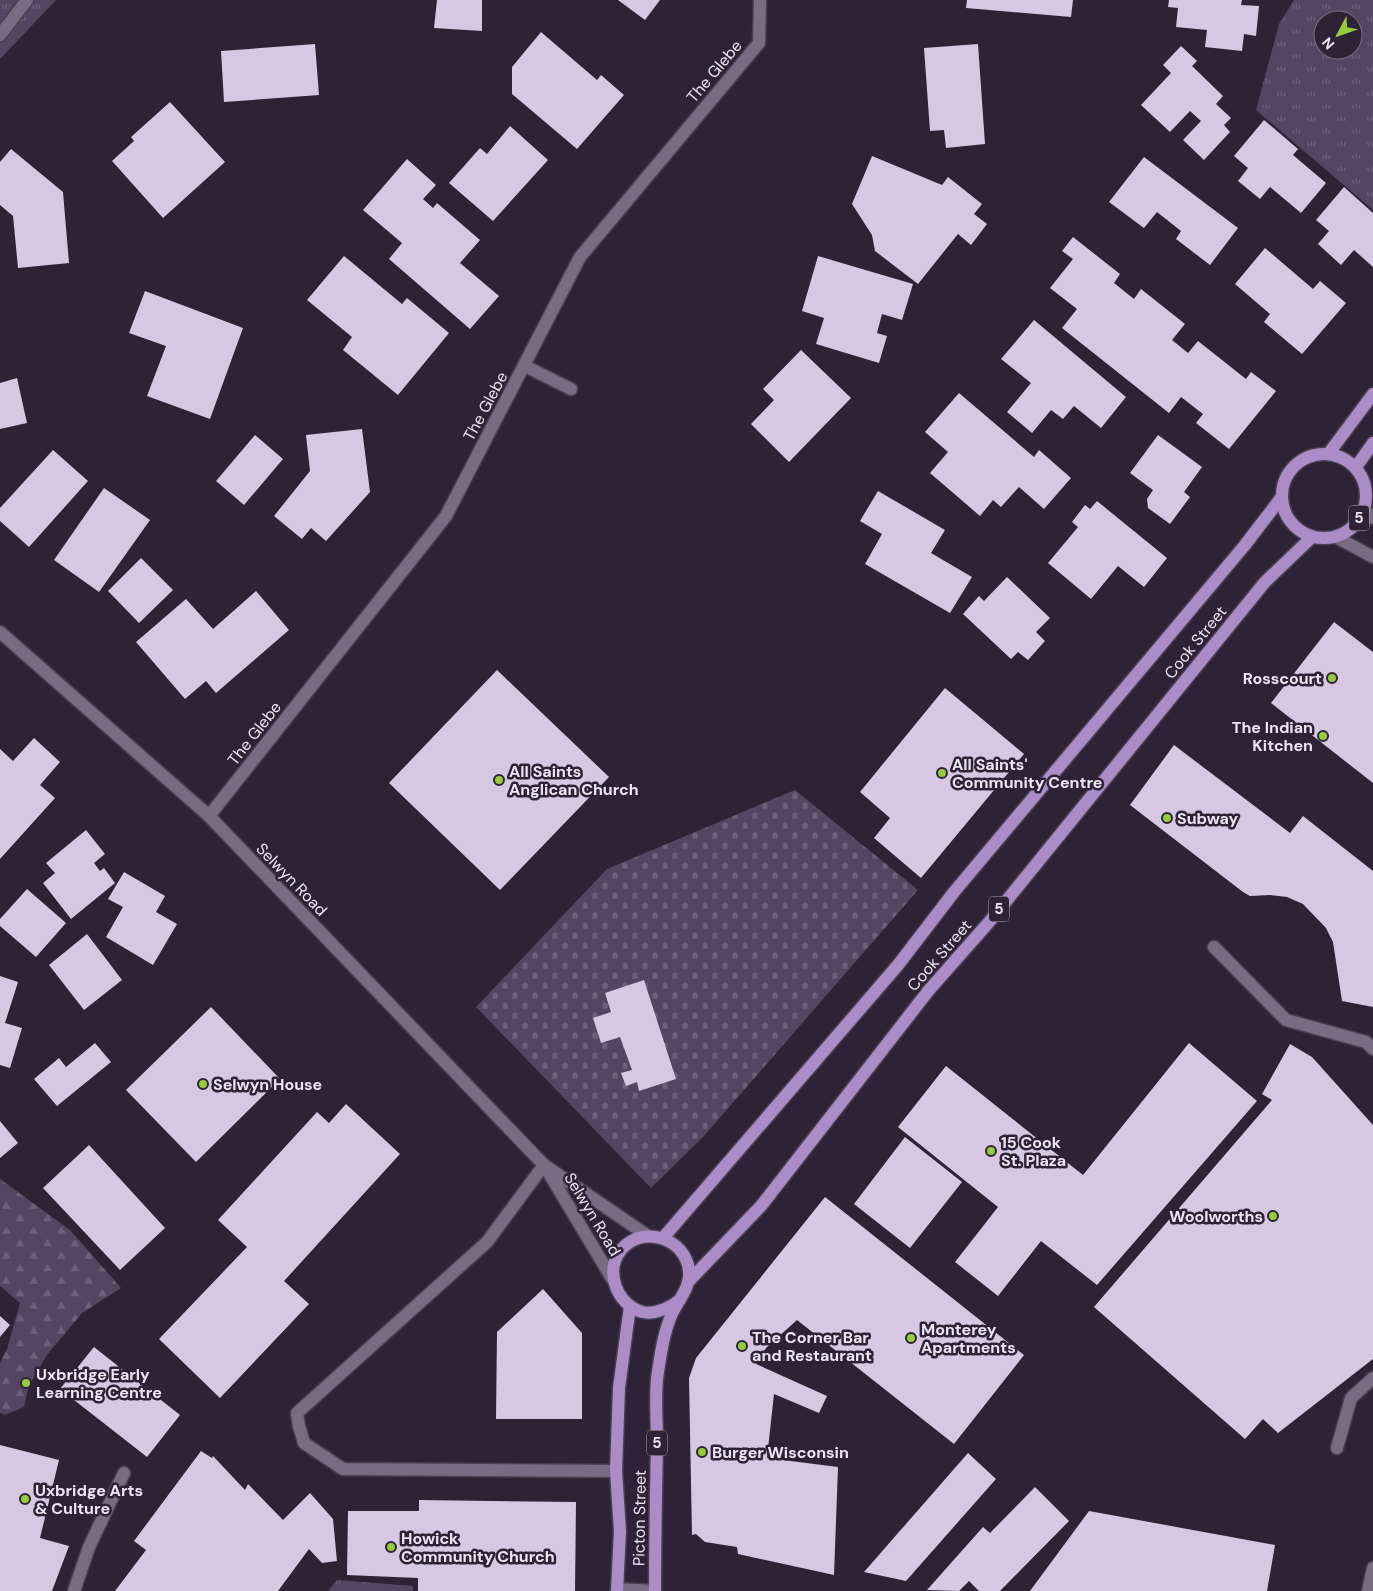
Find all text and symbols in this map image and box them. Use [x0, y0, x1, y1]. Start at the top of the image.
north arrow [1313, 10, 1363, 60]
text: N [1318, 34, 1338, 53]
street label: The Glebe [682, 36, 747, 107]
street label: The Glebe [458, 368, 512, 444]
road number: 5 [1349, 506, 1369, 530]
street label: Cook Street [1159, 601, 1231, 683]
place label: Rosscourt [1243, 668, 1322, 689]
marker: Rosscourt [1326, 672, 1338, 684]
street label: The Glebe [223, 697, 286, 769]
place label: The Indian Kitchen [1232, 717, 1313, 756]
marker: The Indian Kitchen [1317, 730, 1329, 742]
place label: All Saints' Community Centre [952, 754, 1102, 793]
place label: All Saints Anglican Church [509, 761, 639, 800]
marker: All Saints' Community Centre [936, 767, 948, 779]
marker: All Saints Anglican Church [493, 774, 505, 786]
place label: Subway [1177, 808, 1239, 829]
marker: Subway [1161, 812, 1173, 824]
street label: Selwyn Road [252, 838, 332, 920]
road number: 5 [989, 896, 1009, 922]
street label: Cook Street [903, 915, 976, 995]
place label: Selwyn House [213, 1074, 322, 1095]
marker: Selwyn House [197, 1078, 209, 1090]
place label: 15 Cook St. Plaza [1001, 1132, 1066, 1171]
marker: 15 Cook St. Plaza [985, 1145, 997, 1157]
street label: Selwyn Road [559, 1169, 626, 1260]
place label: Woolworths [1169, 1206, 1263, 1227]
marker: Woolworths [1267, 1210, 1279, 1222]
place label: Monterey Apartments [921, 1319, 1016, 1358]
place label: The Corner Bar and Restaurant [752, 1327, 872, 1366]
marker: Monterey Apartments [905, 1332, 917, 1344]
marker: The Corner Bar and Restaurant [736, 1340, 748, 1352]
place label: Uxbridge Early Learning Centre [36, 1364, 162, 1403]
marker: Uxbridge Early Learning Centre [20, 1377, 32, 1389]
road number: 5 [647, 1430, 667, 1456]
place label: Burger Wisconsin [712, 1442, 849, 1463]
marker: Burger Wisconsin [696, 1446, 708, 1458]
street label: Picton Street [628, 1470, 651, 1566]
place label: Uxbridge Arts & Culture [35, 1480, 143, 1519]
marker: Uxbridge Arts & Culture [19, 1493, 31, 1505]
place label: Howick Community Church [401, 1528, 555, 1567]
marker: Howick Community Church [385, 1541, 397, 1553]

